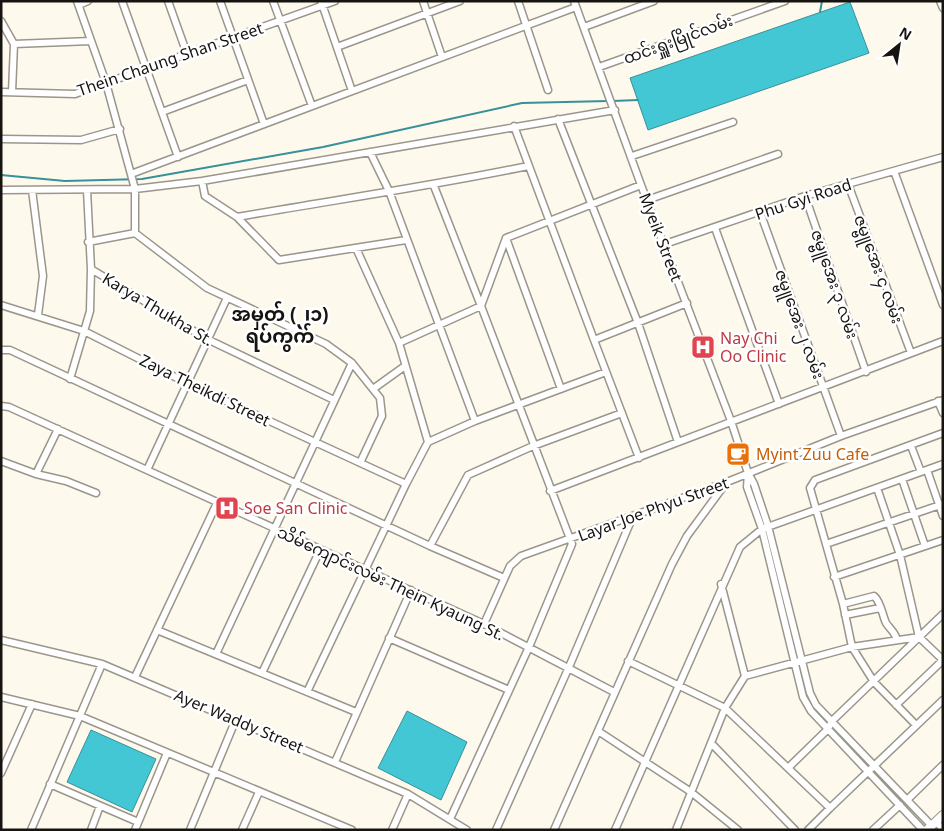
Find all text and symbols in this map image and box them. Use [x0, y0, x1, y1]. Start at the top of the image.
street label: ထင်းရှူးမြိုင်လမ်း [620, 9, 737, 72]
street label: Thein Chaung Shan Street [74, 17, 266, 101]
north arrow [874, 20, 924, 70]
text: N [896, 22, 915, 44]
street label: Phu Gyi Road [752, 173, 854, 225]
street label: Myeik Street [634, 190, 688, 285]
street label: ဇမ္ဗူအေး ၄ လမ်း [846, 212, 909, 328]
street label: ဇမ္ဗူအေး ၃ လမ်း [803, 226, 864, 343]
street label: ဇမ္ဗူအေး ၂ လမ်း [767, 266, 830, 383]
street label: Karya Thukha St. [98, 267, 218, 351]
district label: အမှတ် (၂၁) ရပ်ကွက် [231, 301, 329, 352]
place label: Nay Chi Oo Clinic [720, 327, 787, 367]
hospital icon: Nay Chi Oo Clinic [690, 334, 716, 360]
street label: Zaya Theikdi Street [136, 349, 274, 431]
cafe icon: Myint Zuu Cafe [725, 441, 751, 467]
place label: Myint Zuu Cafe [756, 443, 869, 465]
street label: Layar Joe Phyu Street [575, 471, 732, 547]
hospital icon: Soe San Clinic [214, 495, 240, 521]
place label: Soe San Clinic [244, 497, 348, 519]
street label: သိမ်ကျောင်းလမ်း Thein Kyaung St. [273, 521, 508, 648]
street label: Ayer Waddy Street [171, 684, 307, 758]

